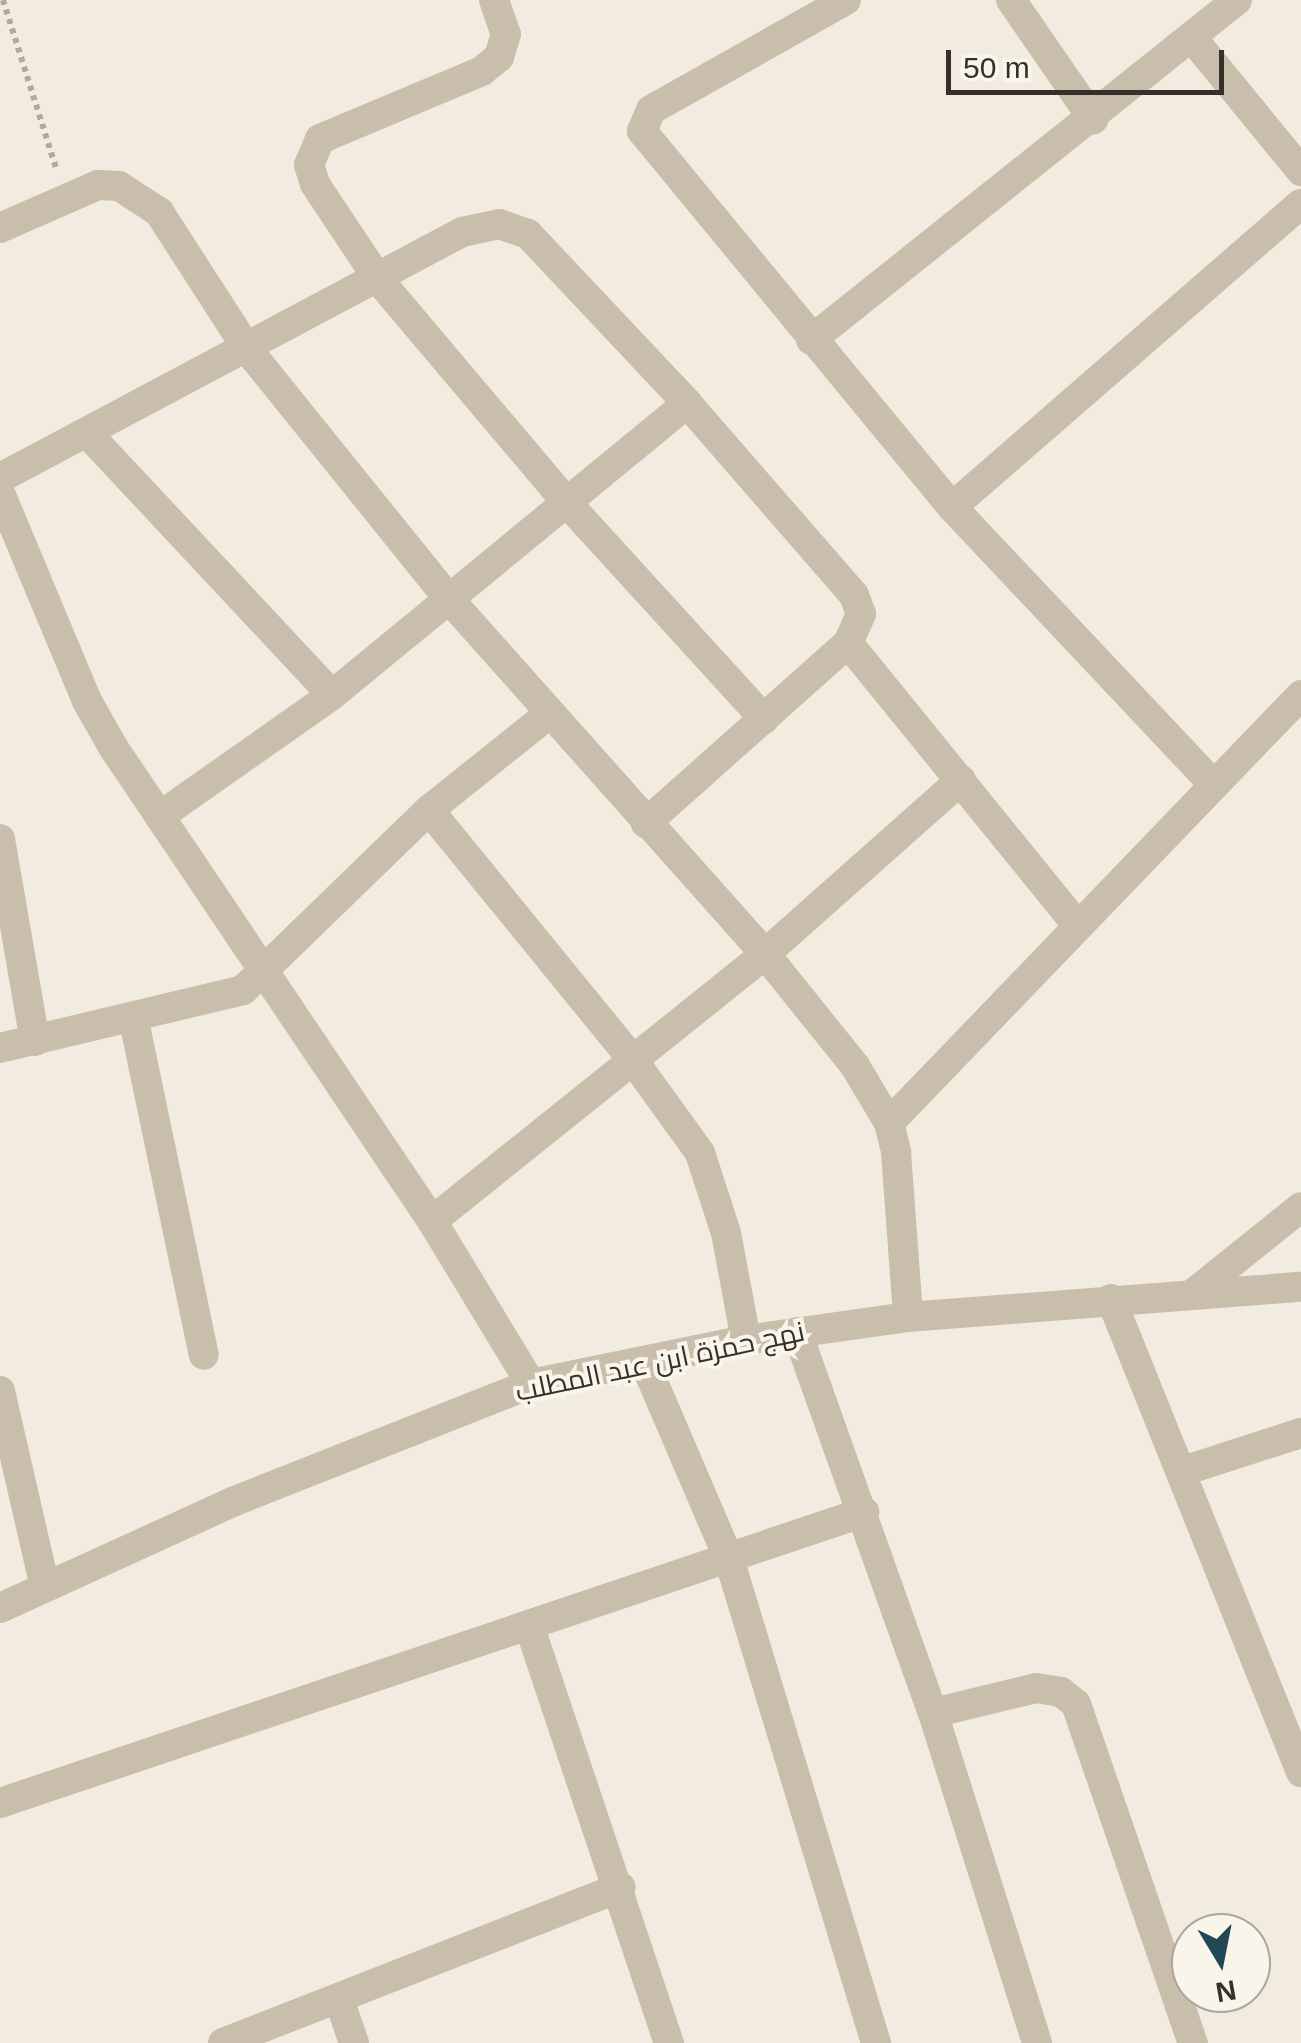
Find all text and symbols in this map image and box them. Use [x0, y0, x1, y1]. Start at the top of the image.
scale bar [951, 30, 1228, 92]
text: 50 m [963, 51, 1030, 84]
street label: نهج حمزة ابن عبد المطلب [512, 1315, 808, 1409]
north arrow [1171, 1913, 1271, 2013]
text: N [1213, 1974, 1239, 2008]

